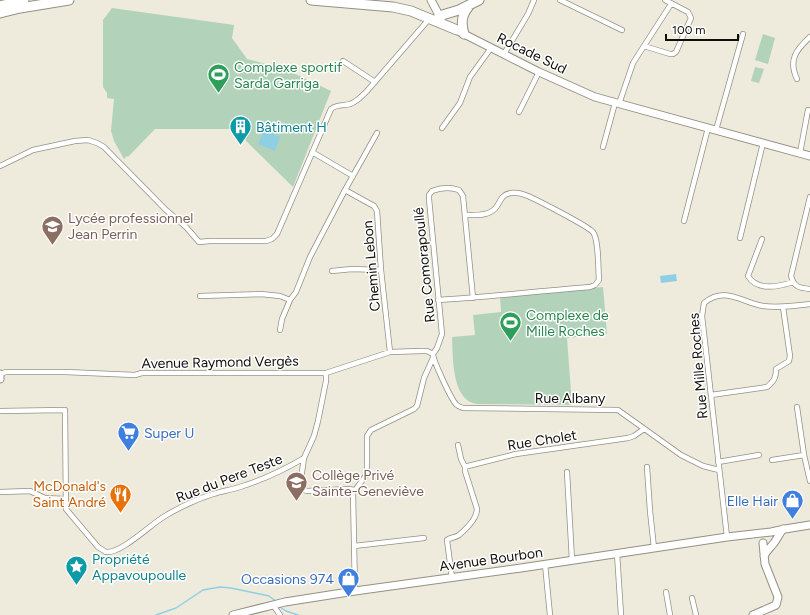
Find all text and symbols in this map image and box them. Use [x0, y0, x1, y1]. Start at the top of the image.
scale bar [666, 16, 738, 42]
text: 100 m [672, 23, 706, 37]
street label: Rocade Sud [494, 29, 569, 78]
place label: Complexe sportif Sarda Garriga [234, 59, 343, 92]
sports icon: Complexe sportif Sarda Garriga [205, 62, 231, 95]
building icon: Bâtiment H [228, 114, 254, 147]
place label: Bâtiment H [256, 119, 327, 136]
street label: Rue Comorapoullé [410, 206, 439, 323]
place label: Lycée professionnel Jean Perrin [68, 210, 193, 243]
school or university icon: Lycée professionnel Jean Perrin [39, 213, 65, 246]
street label: Chemin Lebon [359, 220, 384, 312]
place label: Complexe de Mille Roches [526, 307, 609, 340]
sports icon: Complexe de Mille Roches [497, 310, 523, 343]
street label: Rue Mille Roches [685, 312, 712, 420]
street label: Avenue Raymond Vergès [141, 353, 299, 372]
street label: Rue Albany [535, 390, 606, 407]
supermarket icon: Super U [116, 420, 142, 453]
place label: Super U [144, 425, 194, 442]
street label: Rue Cholet [506, 427, 578, 454]
street label: Rue du Pere Teste [174, 450, 285, 507]
place label: Collège Privé Sainte-Geneviève [312, 467, 424, 500]
school or university icon: Collège Privé Sainte-Geneviève [284, 470, 310, 503]
place label: McDonald's Saint André [33, 478, 106, 511]
restaurant icon: McDonald's Saint André [108, 481, 134, 514]
shop icon: Elle Hair [780, 488, 806, 521]
place label: Elle Hair [727, 493, 778, 510]
street label: Avenue Bourbon [438, 544, 544, 575]
place label: Propriété Appavoupoulle [92, 551, 186, 584]
place icon: Propriété Appavoupoulle [63, 554, 89, 587]
shop icon: Occasions 974 [336, 566, 362, 599]
place label: Occasions 974 [241, 571, 334, 588]

